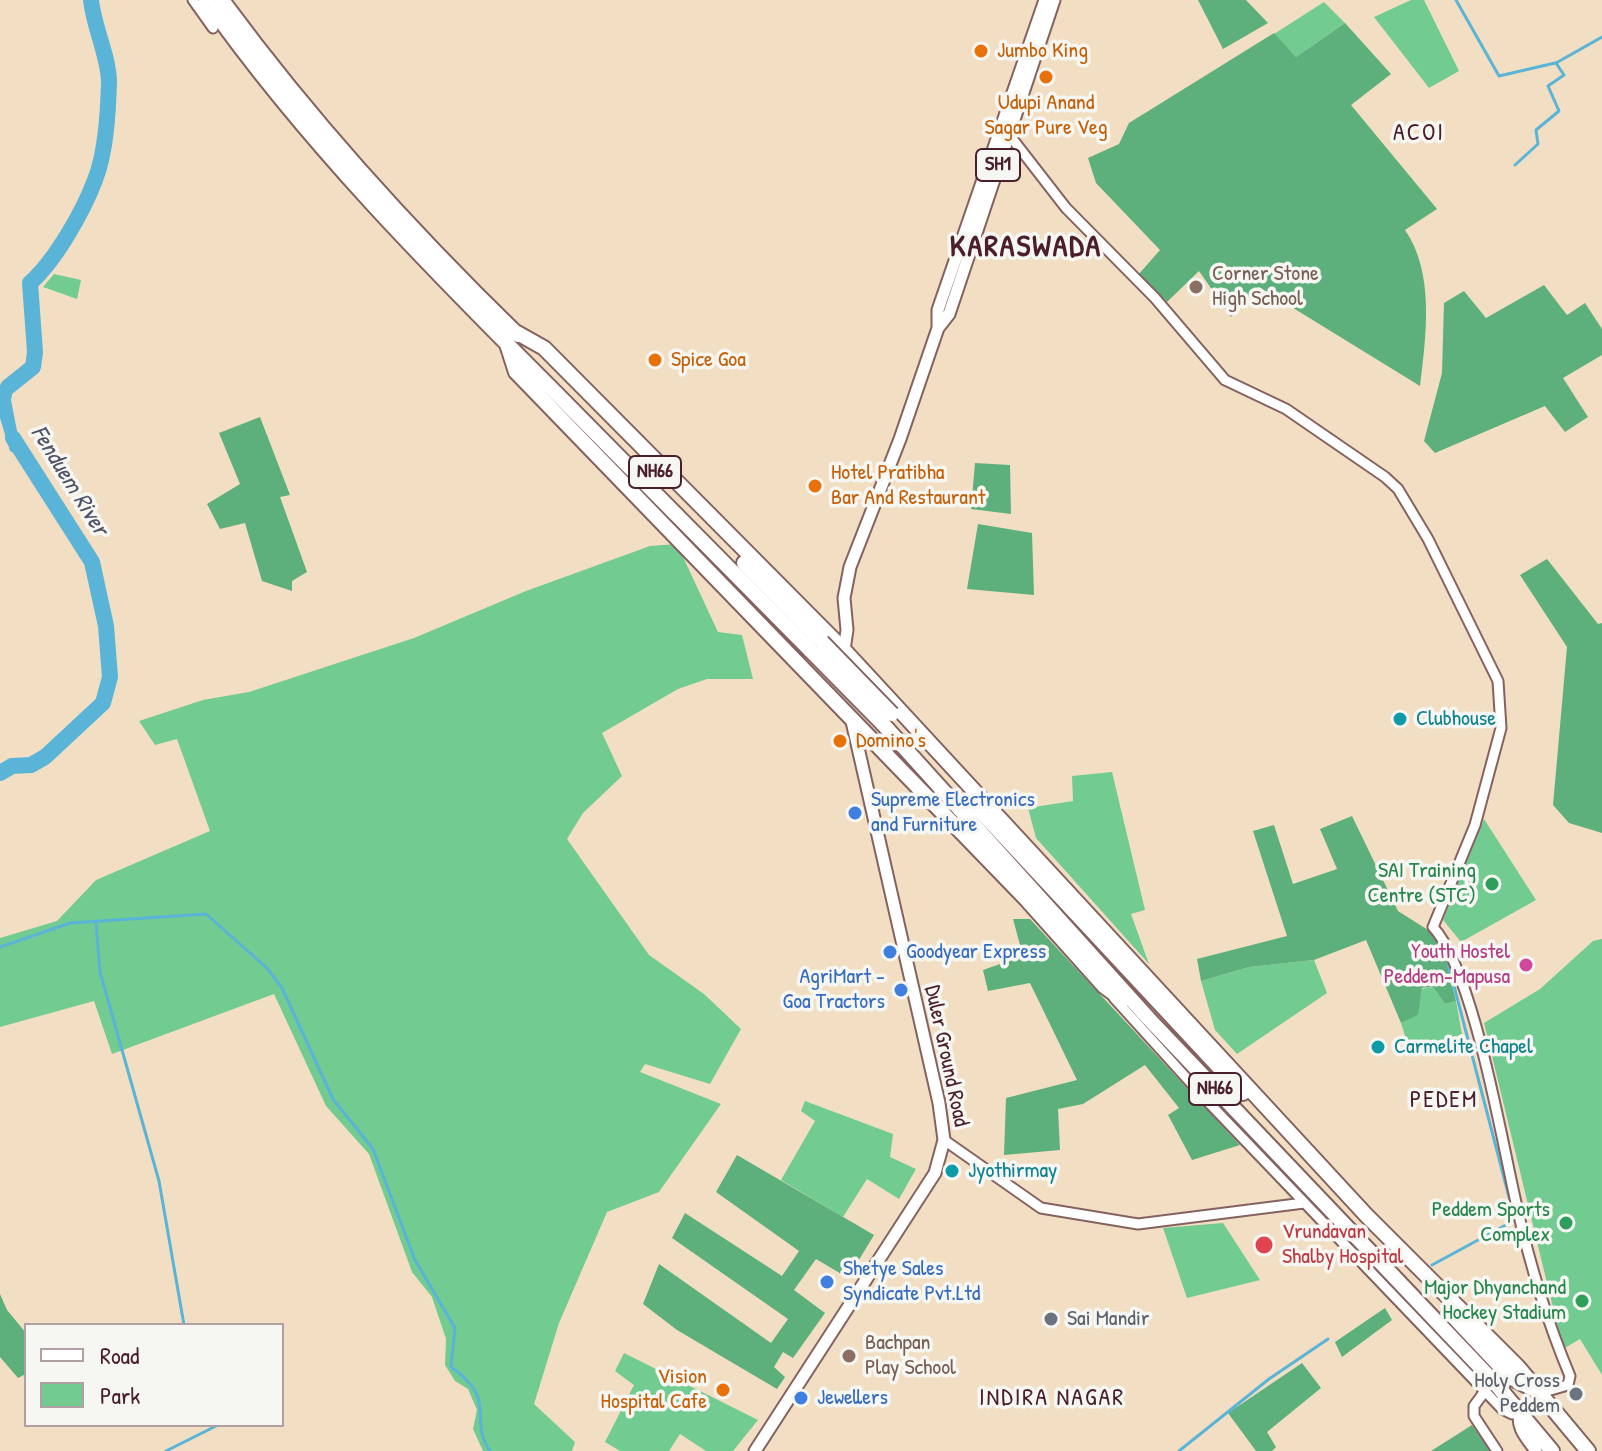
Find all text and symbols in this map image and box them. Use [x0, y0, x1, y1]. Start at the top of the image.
place label: Jumbo King [997, 38, 1088, 64]
marker: Jumbo King [972, 42, 990, 60]
marker: Udupi Anand Sagar Pure Veg [1037, 68, 1055, 86]
place label: Udupi Anand Sagar Pure Veg [984, 90, 1108, 142]
district label: ACOI [1393, 120, 1445, 148]
road number: SH1 [976, 149, 1020, 181]
district label: KARASWADA [950, 230, 1102, 266]
place label: Corner Stone High School [1212, 261, 1319, 312]
marker: Corner Stone High School [1187, 278, 1205, 296]
place label: Spice Goa [671, 347, 746, 373]
marker: Spice Goa [646, 351, 664, 369]
water label: Fenduem River [24, 421, 114, 541]
road number: NH66 [629, 456, 681, 488]
place label: Hotel Pratibha Bar And Restaurant [831, 460, 985, 512]
marker: Hotel Pratibha Bar And Restaurant [806, 477, 824, 495]
place label: Clubhouse [1416, 706, 1496, 732]
marker: Clubhouse [1391, 710, 1409, 728]
place label: Domino's [856, 728, 926, 754]
marker: Domino's [831, 732, 849, 750]
place label: Supreme Electronics and Furniture [871, 787, 1035, 838]
marker: Supreme Electronics and Furniture [846, 804, 864, 822]
place label: SAI Training Centre (STC) [1368, 858, 1476, 910]
marker: SAI Training Centre (STC) [1483, 875, 1501, 893]
place label: Goodyear Express [906, 939, 1046, 965]
place label: Youth Hostel Peddem-Mapusa [1384, 939, 1510, 990]
marker: Goodyear Express [881, 943, 899, 961]
marker: Youth Hostel Peddem-Mapusa [1517, 956, 1535, 974]
place label: AgriMart - Goa Tractors [783, 964, 885, 1016]
marker: AgriMart - Goa Tractors [892, 981, 910, 999]
street label: Duler Ground Road [918, 983, 974, 1129]
place label: Carmelite Chapel [1394, 1034, 1533, 1060]
marker: Carmelite Chapel [1369, 1038, 1387, 1056]
road number: NH66 [1189, 1073, 1241, 1105]
district label: PEDEM [1410, 1087, 1478, 1115]
place label: Jyothirmay [968, 1158, 1057, 1184]
marker: Jyothirmay [943, 1162, 961, 1180]
place label: Peddem Sports Complex [1432, 1197, 1550, 1248]
marker: Peddem Sports Complex [1557, 1214, 1575, 1232]
place label: Vrundavan Shalby Hospital [1282, 1219, 1403, 1270]
marker: Vrundavan Shalby Hospital [1253, 1234, 1275, 1256]
place label: Shetye Sales Syndicate Pvt.Ltd [843, 1256, 980, 1308]
marker: Shetye Sales Syndicate Pvt.Ltd [818, 1273, 836, 1291]
place label: Major Dhyanchand Hockey Stadium [1424, 1275, 1566, 1326]
marker: Major Dhyanchand Hockey Stadium [1573, 1292, 1591, 1310]
place label: Sai Mandir [1067, 1306, 1149, 1332]
marker: Sai Mandir [1042, 1310, 1060, 1328]
legend [24, 1323, 284, 1427]
place label: Bachpan Play School [865, 1330, 956, 1382]
text: Road [100, 1339, 139, 1371]
marker: Bachpan Play School [840, 1347, 858, 1365]
place label: Vision Hospital Cafe [601, 1364, 707, 1416]
place label: Holy Cross Peddem [1474, 1368, 1560, 1420]
text: Park [100, 1379, 140, 1411]
marker: Vision Hospital Cafe [714, 1381, 732, 1399]
place label: Jewellers [817, 1385, 888, 1411]
district label: INDIRA NAGAR [979, 1385, 1125, 1413]
marker: Holy Cross Peddem [1567, 1385, 1585, 1403]
marker: Jewellers [792, 1389, 810, 1407]

